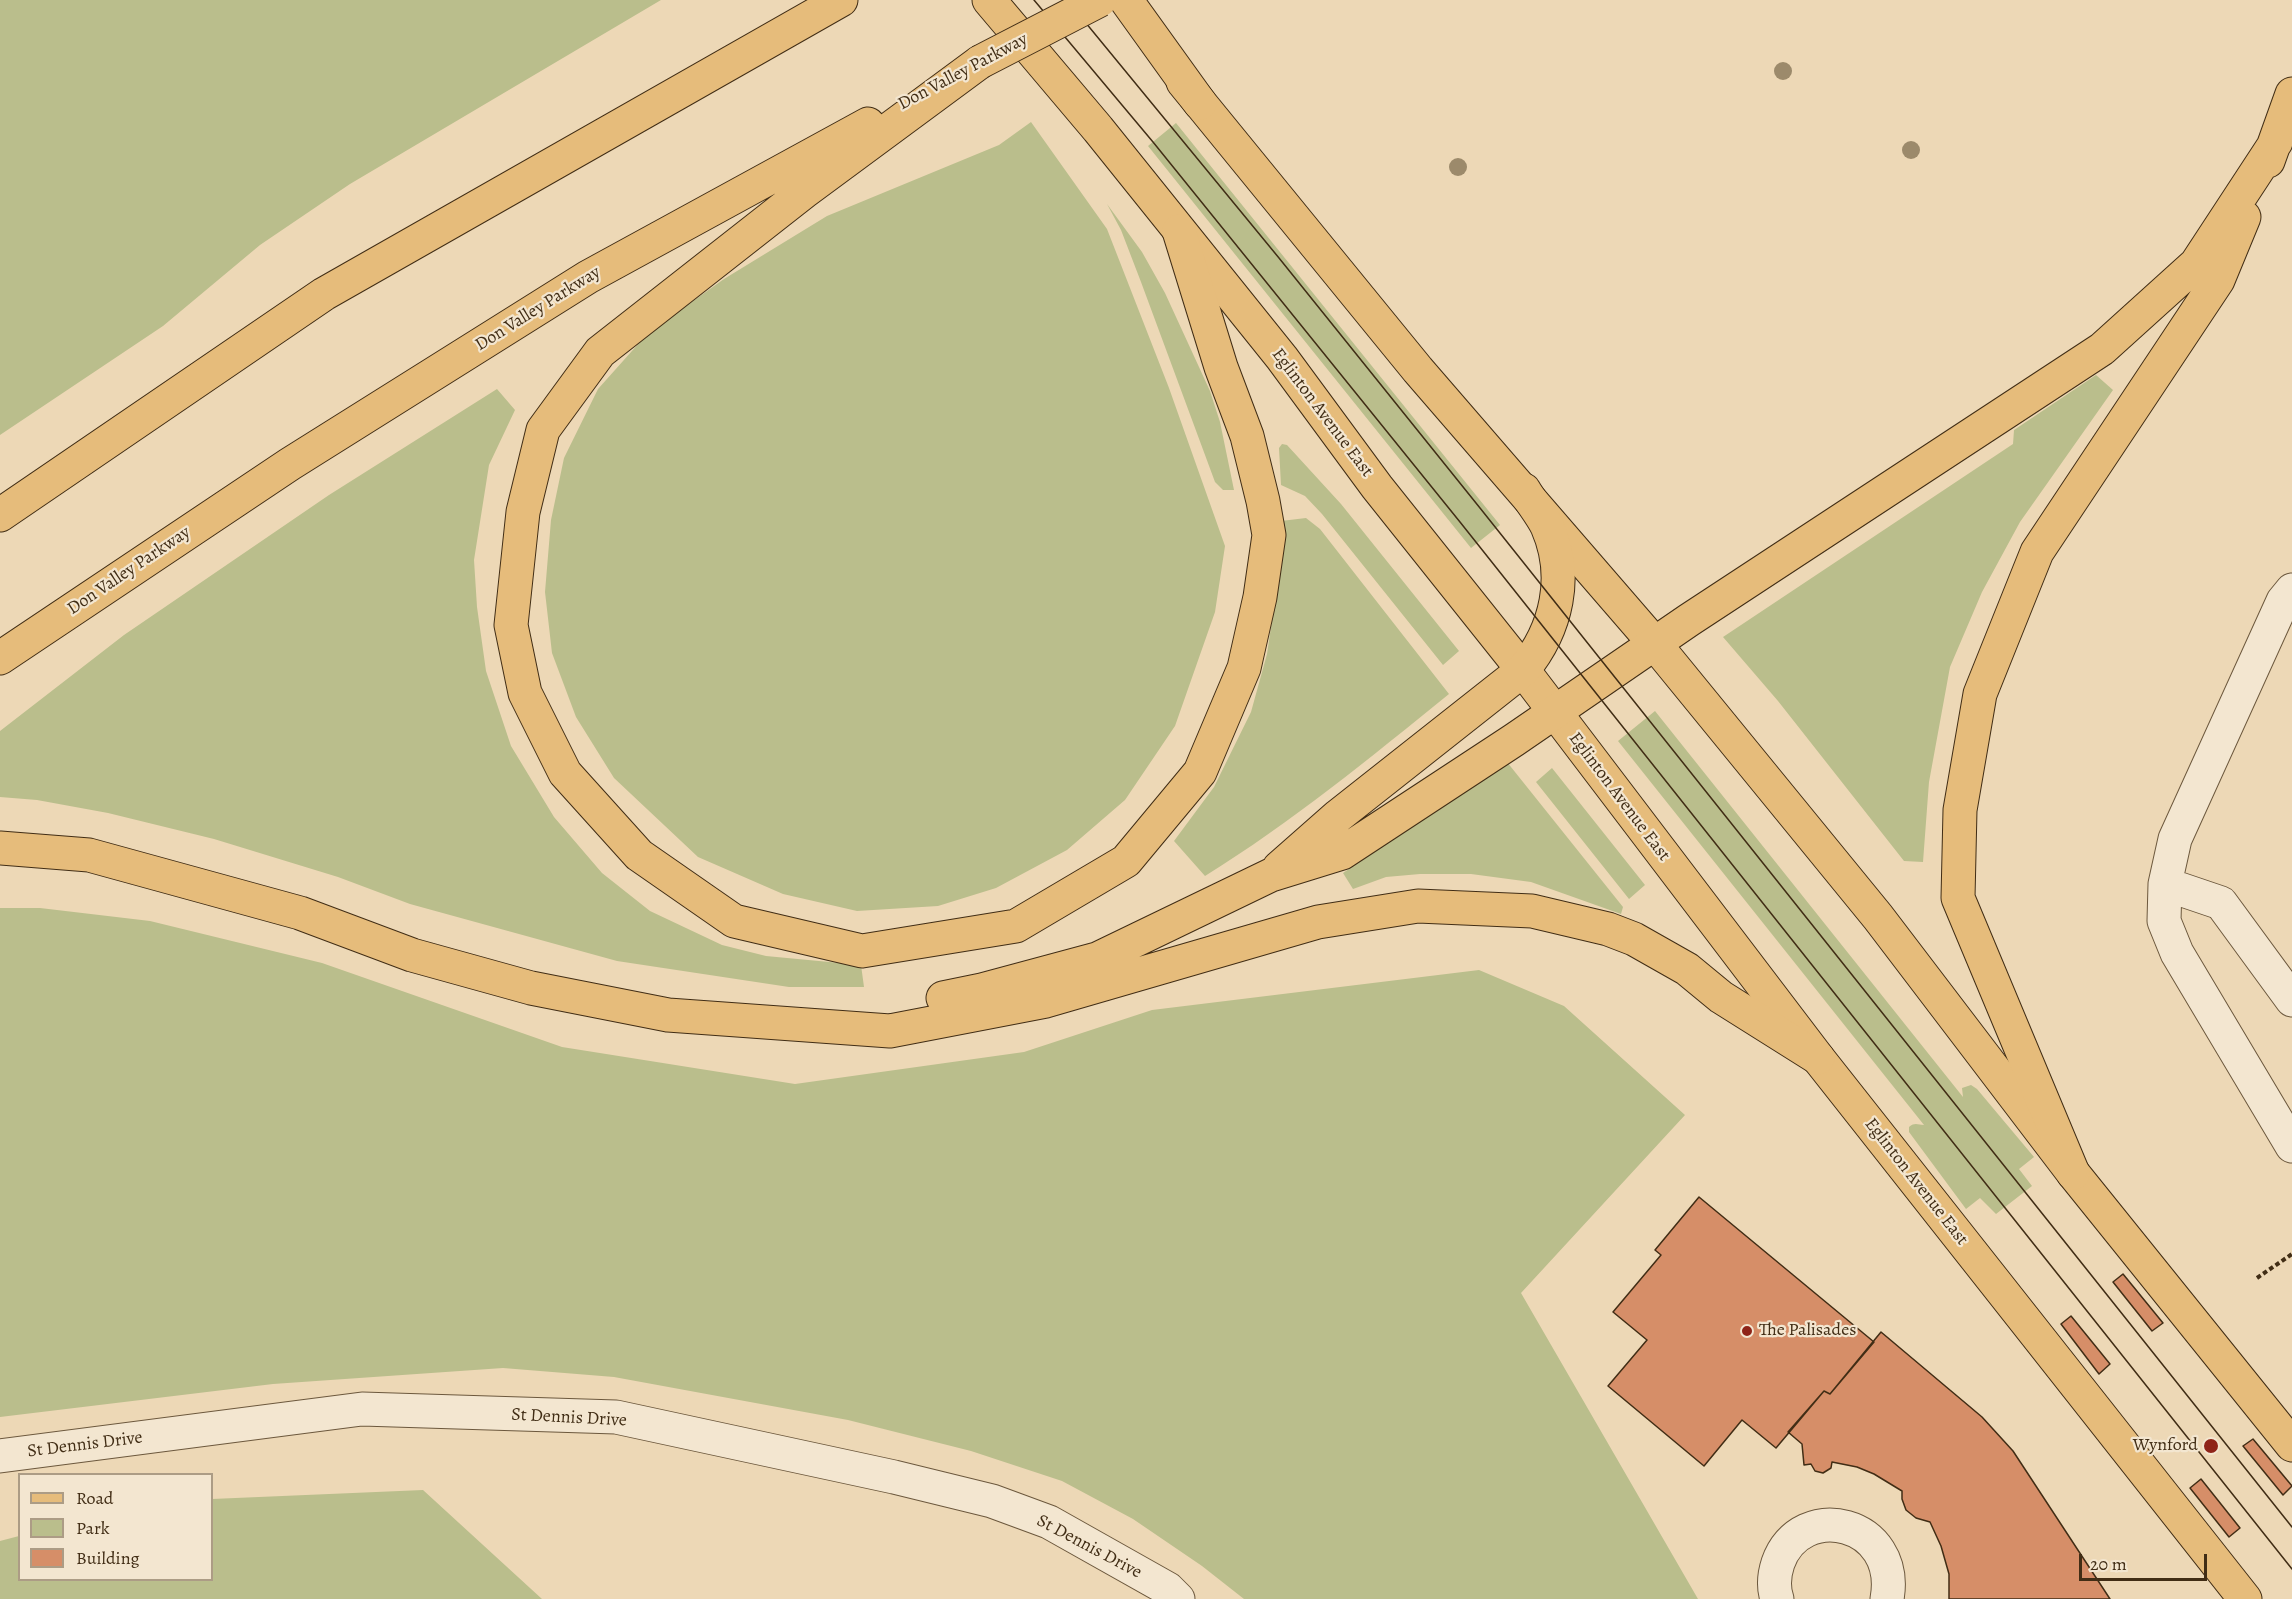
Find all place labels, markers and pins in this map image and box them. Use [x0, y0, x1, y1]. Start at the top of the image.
place label: The Palisades [1759, 1320, 1856, 1342]
marker: The Palisades [1740, 1324, 1754, 1338]
place label: Wynford [2133, 1435, 2198, 1457]
marker: Wynford [2202, 1437, 2220, 1455]

